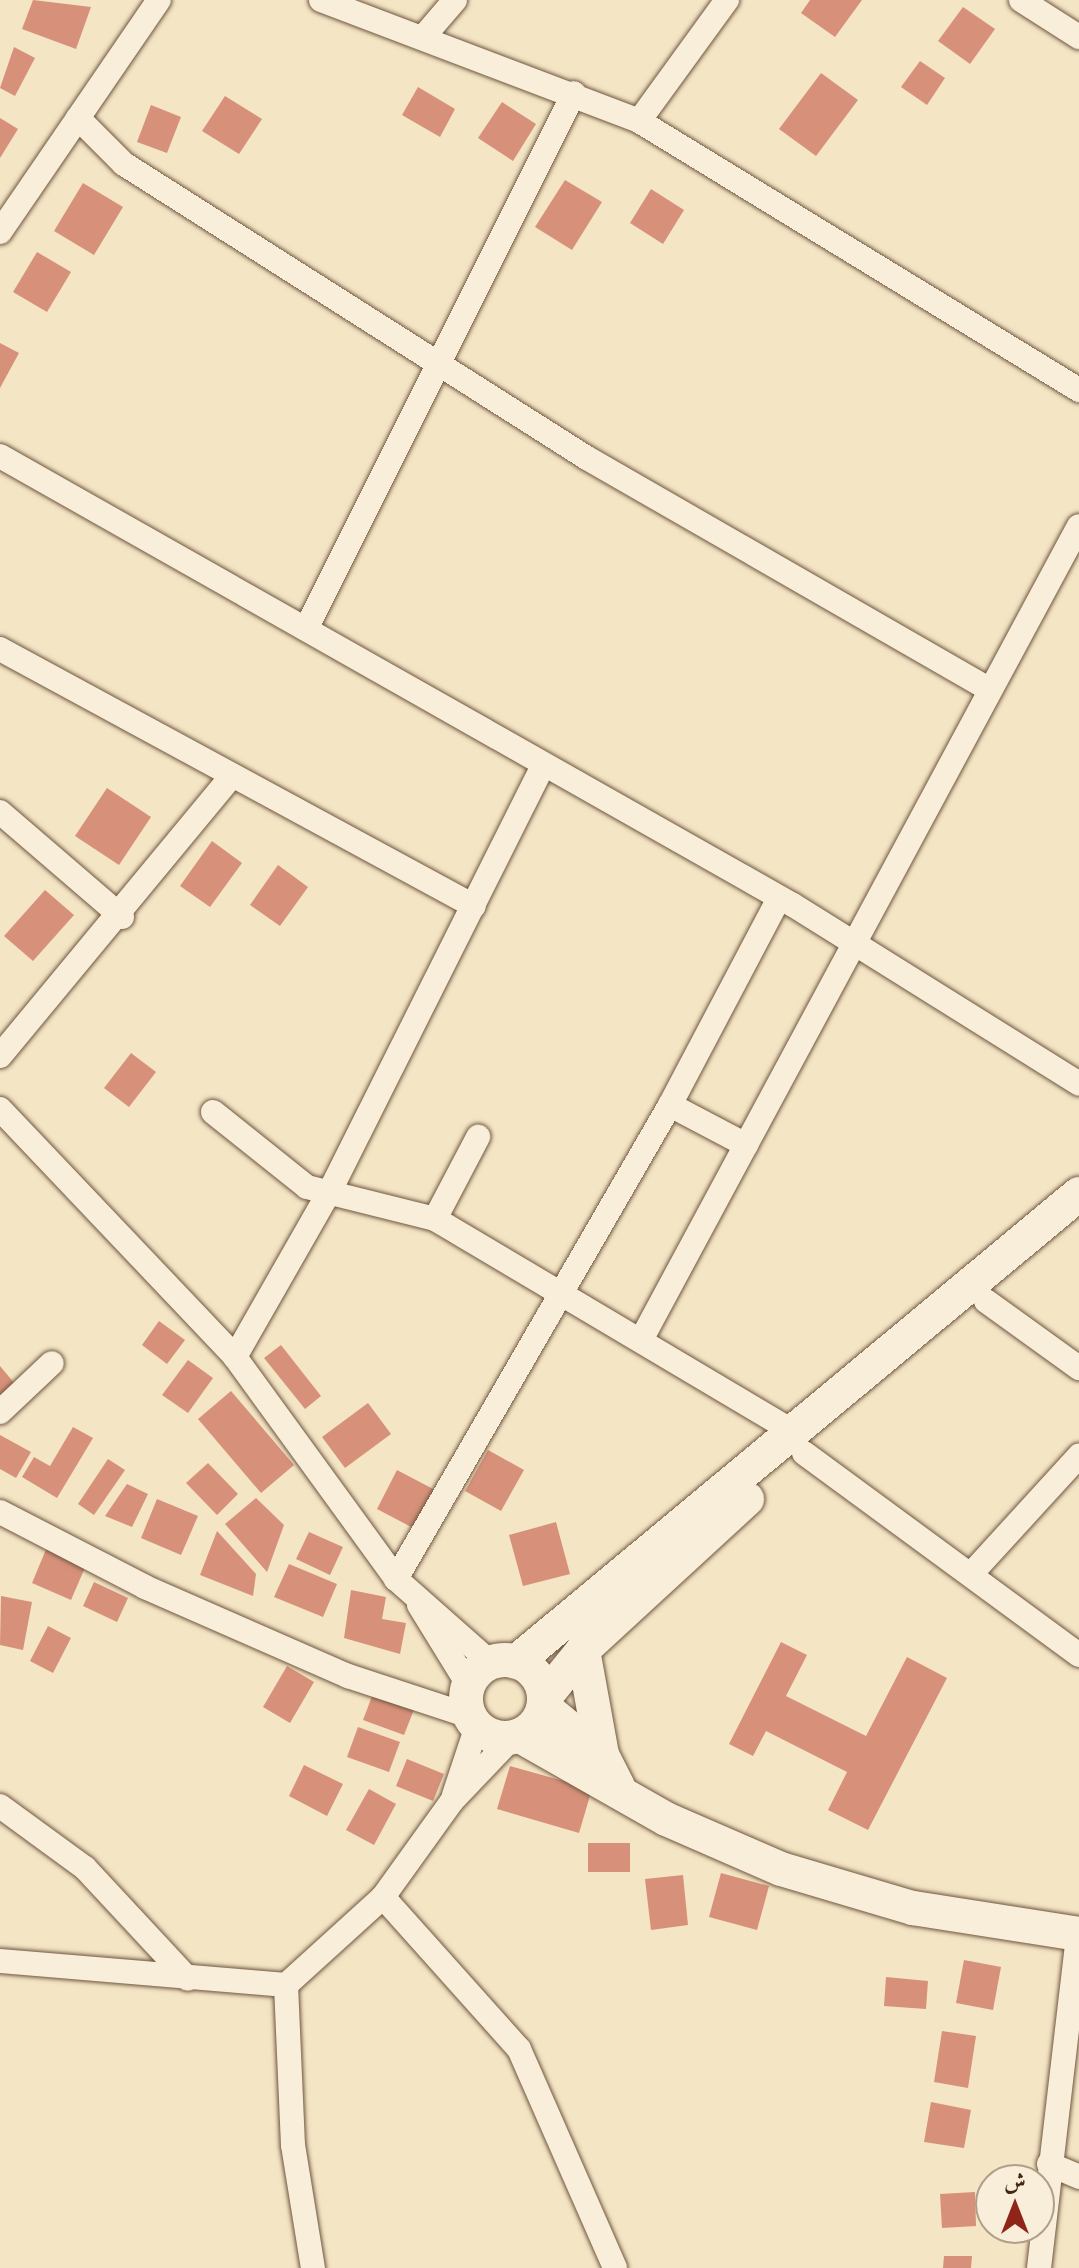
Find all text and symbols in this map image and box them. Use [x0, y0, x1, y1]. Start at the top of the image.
north arrow [975, 2164, 1055, 2244]
text: ش [1004, 2167, 1026, 2196]

